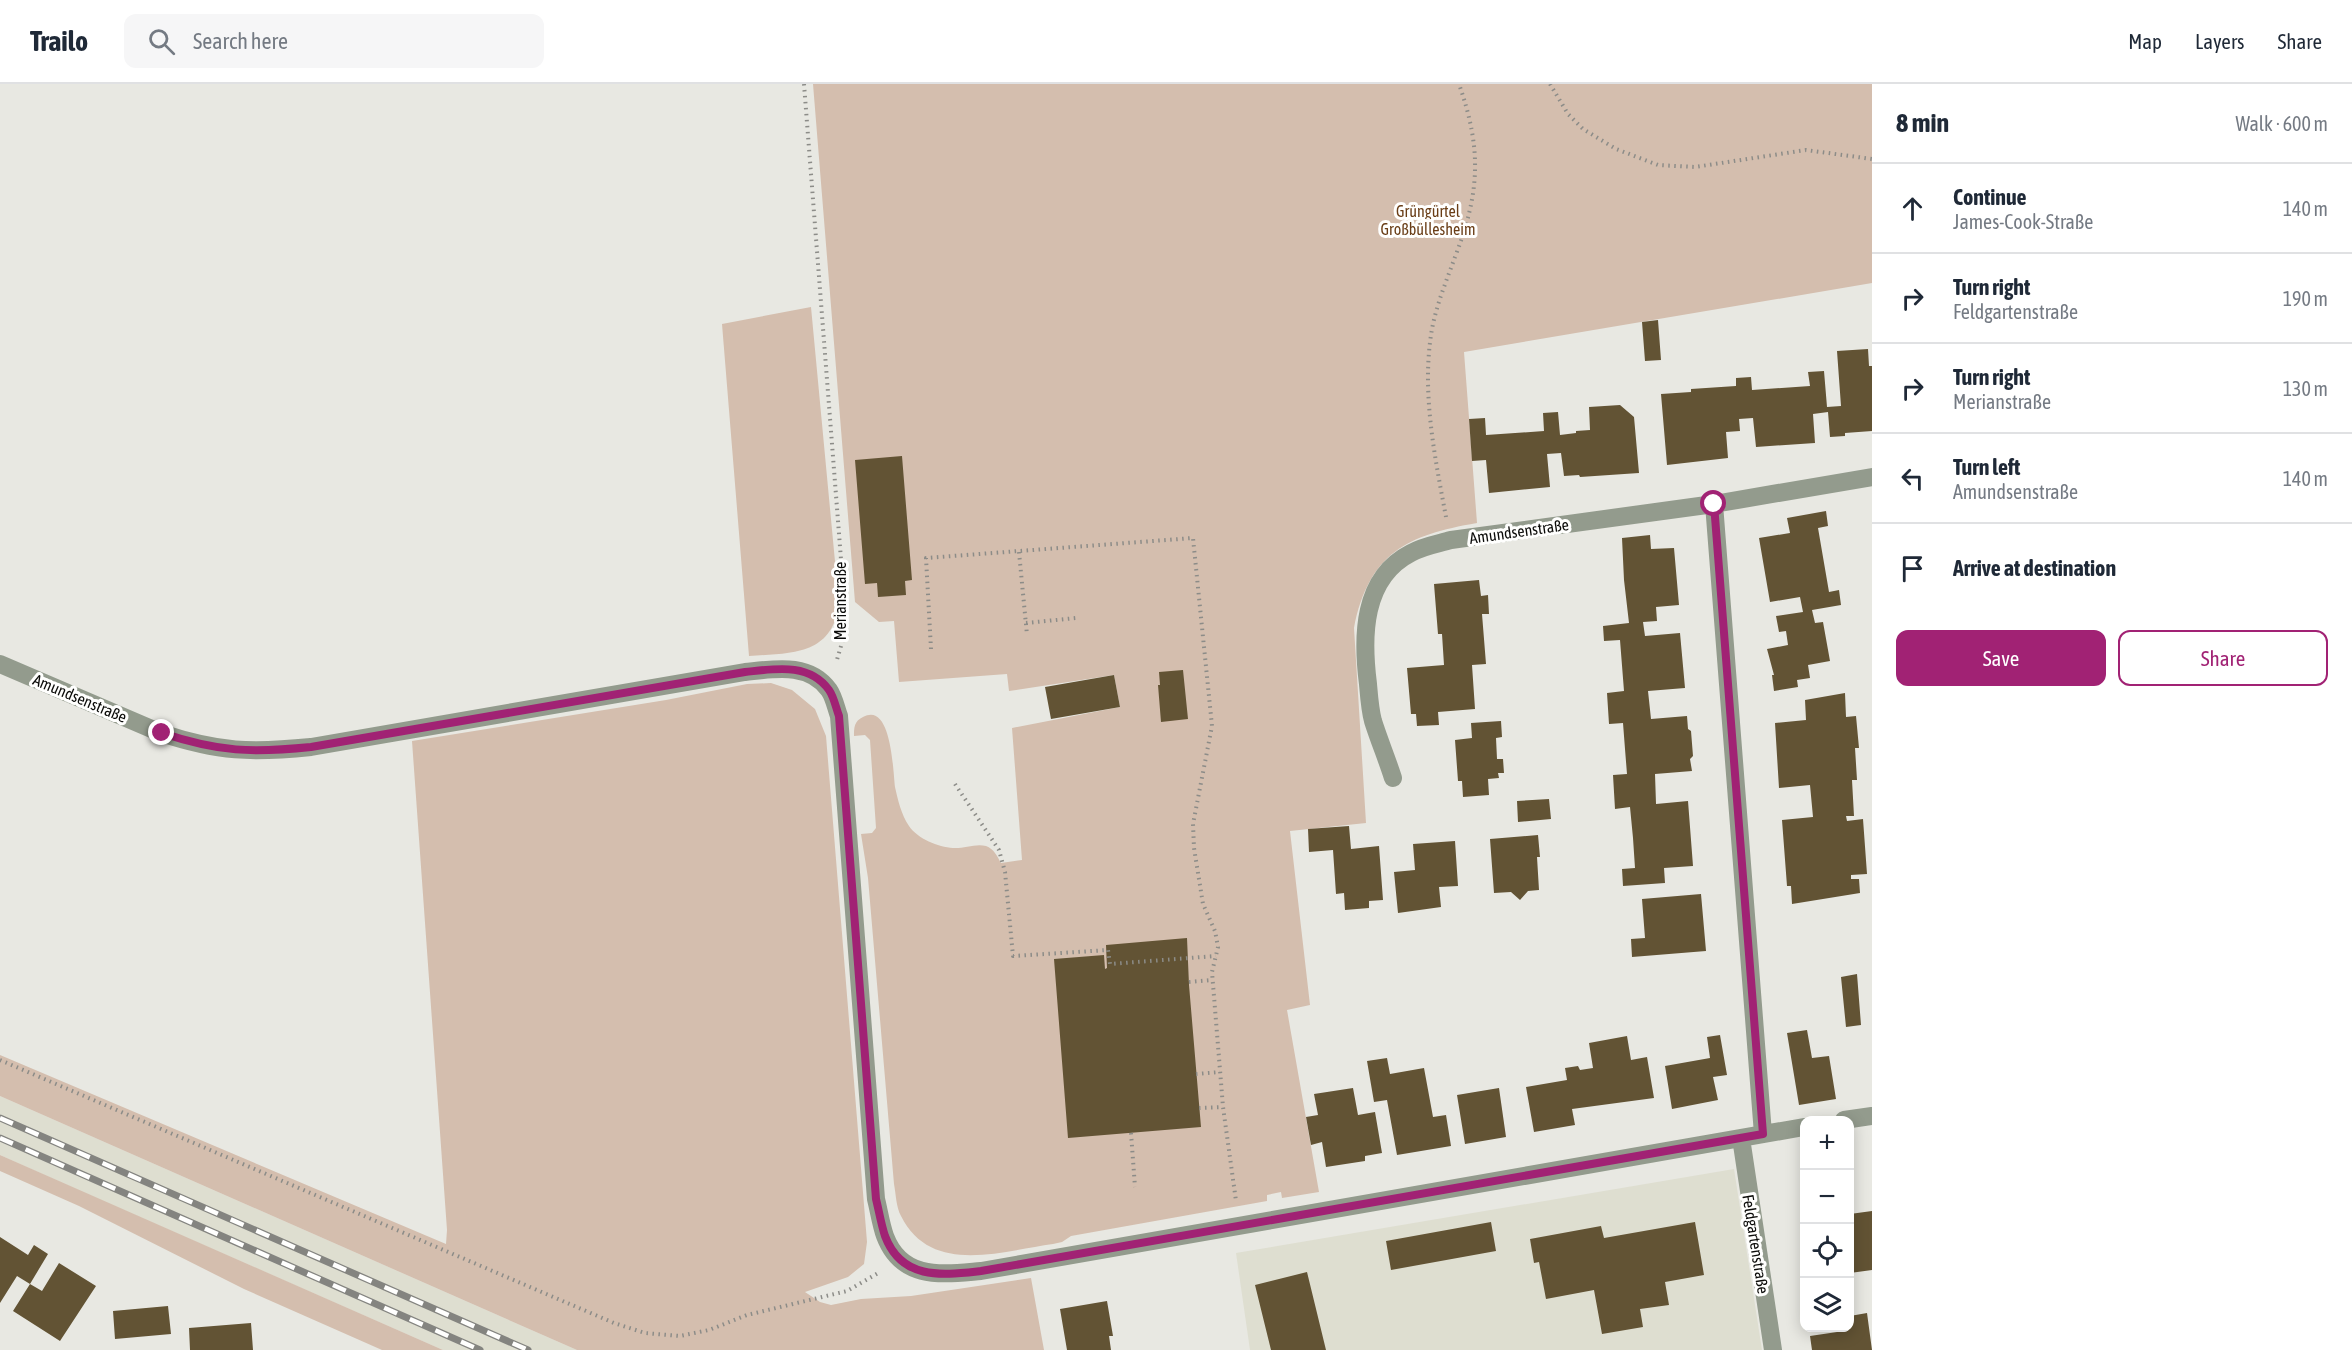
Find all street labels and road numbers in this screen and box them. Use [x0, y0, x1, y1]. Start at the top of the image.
street label: Amundsenstraße [1468, 515, 1570, 547]
street label: Merianstraße [831, 562, 849, 640]
street label: Amundsenstraße [30, 670, 130, 726]
street label: Feldgartenstraße [1738, 1193, 1773, 1295]

